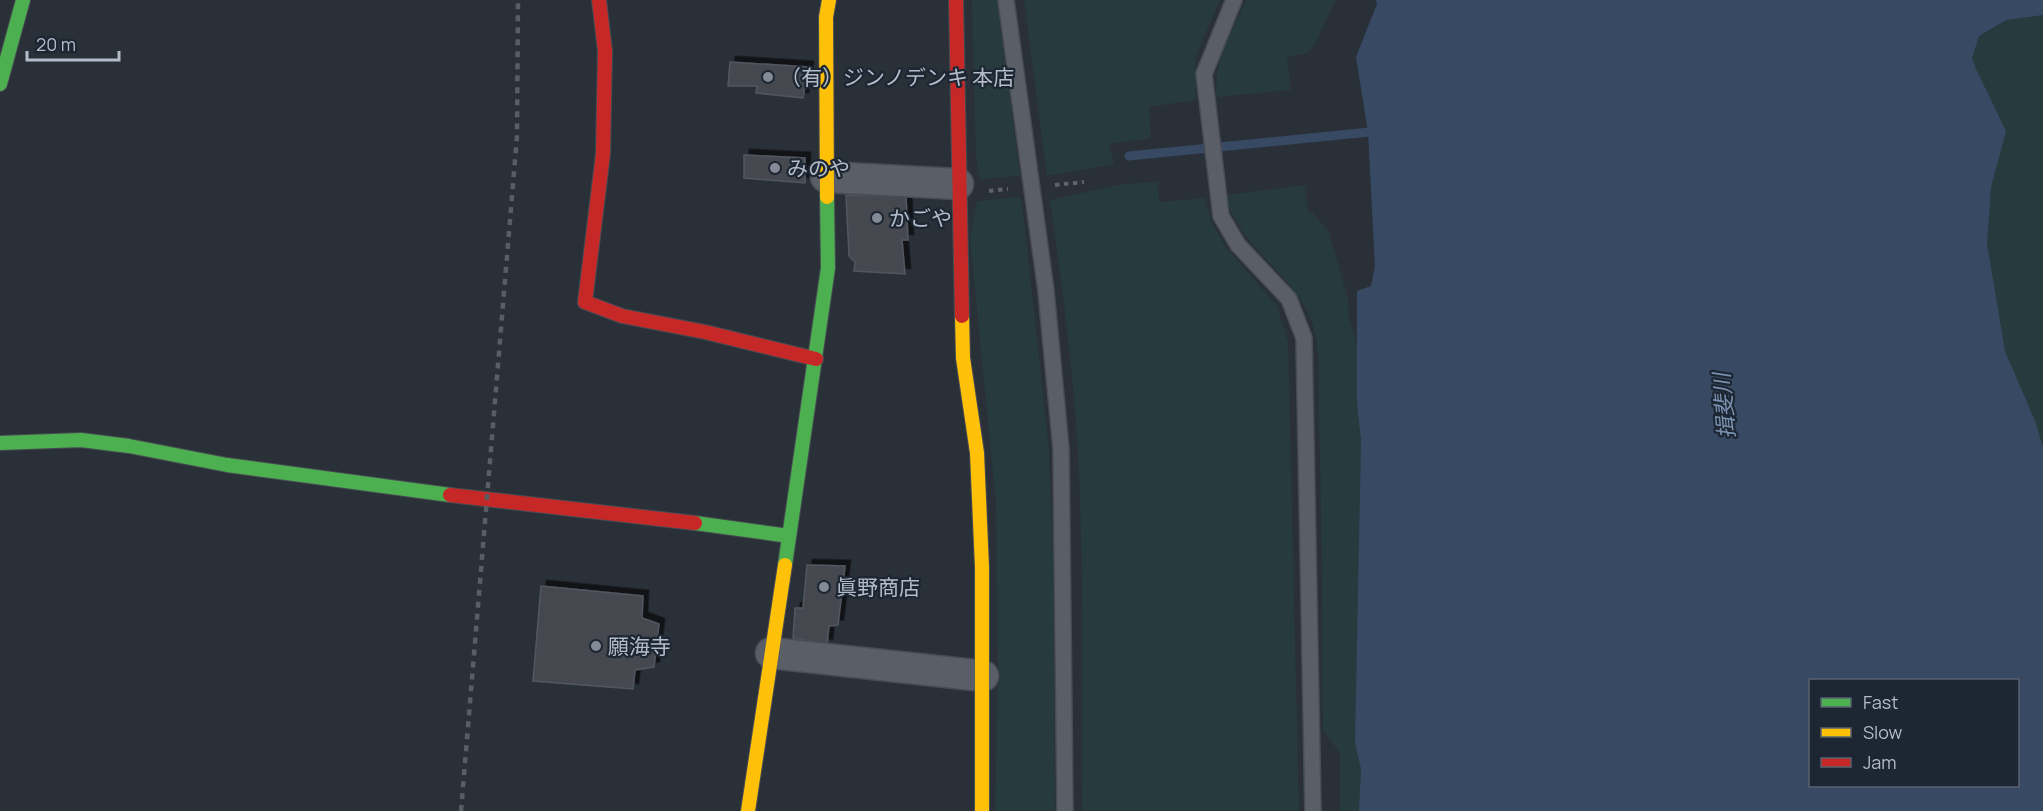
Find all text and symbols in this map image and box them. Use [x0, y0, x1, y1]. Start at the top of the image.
scale bar [27, 24, 118, 62]
text: 20 m [36, 32, 76, 56]
place label: （有）ジンノデンキ 本店 [780, 63, 1014, 91]
marker: （有）ジンノデンキ 本店 [761, 70, 775, 84]
place label: みのや [787, 154, 850, 182]
marker: みのや [768, 161, 782, 175]
place label: かごや [889, 204, 952, 232]
marker: かごや [870, 211, 884, 225]
water label: 揖斐川 [1706, 370, 1742, 440]
place label: 眞野商店 [836, 573, 920, 601]
marker: 眞野商店 [817, 580, 831, 594]
place label: 願海寺 [608, 632, 671, 660]
marker: 願海寺 [589, 639, 603, 653]
legend [1809, 679, 2019, 787]
text: Fast [1863, 690, 1898, 714]
text: Slow [1863, 720, 1903, 744]
text: Jam [1863, 750, 1897, 774]

